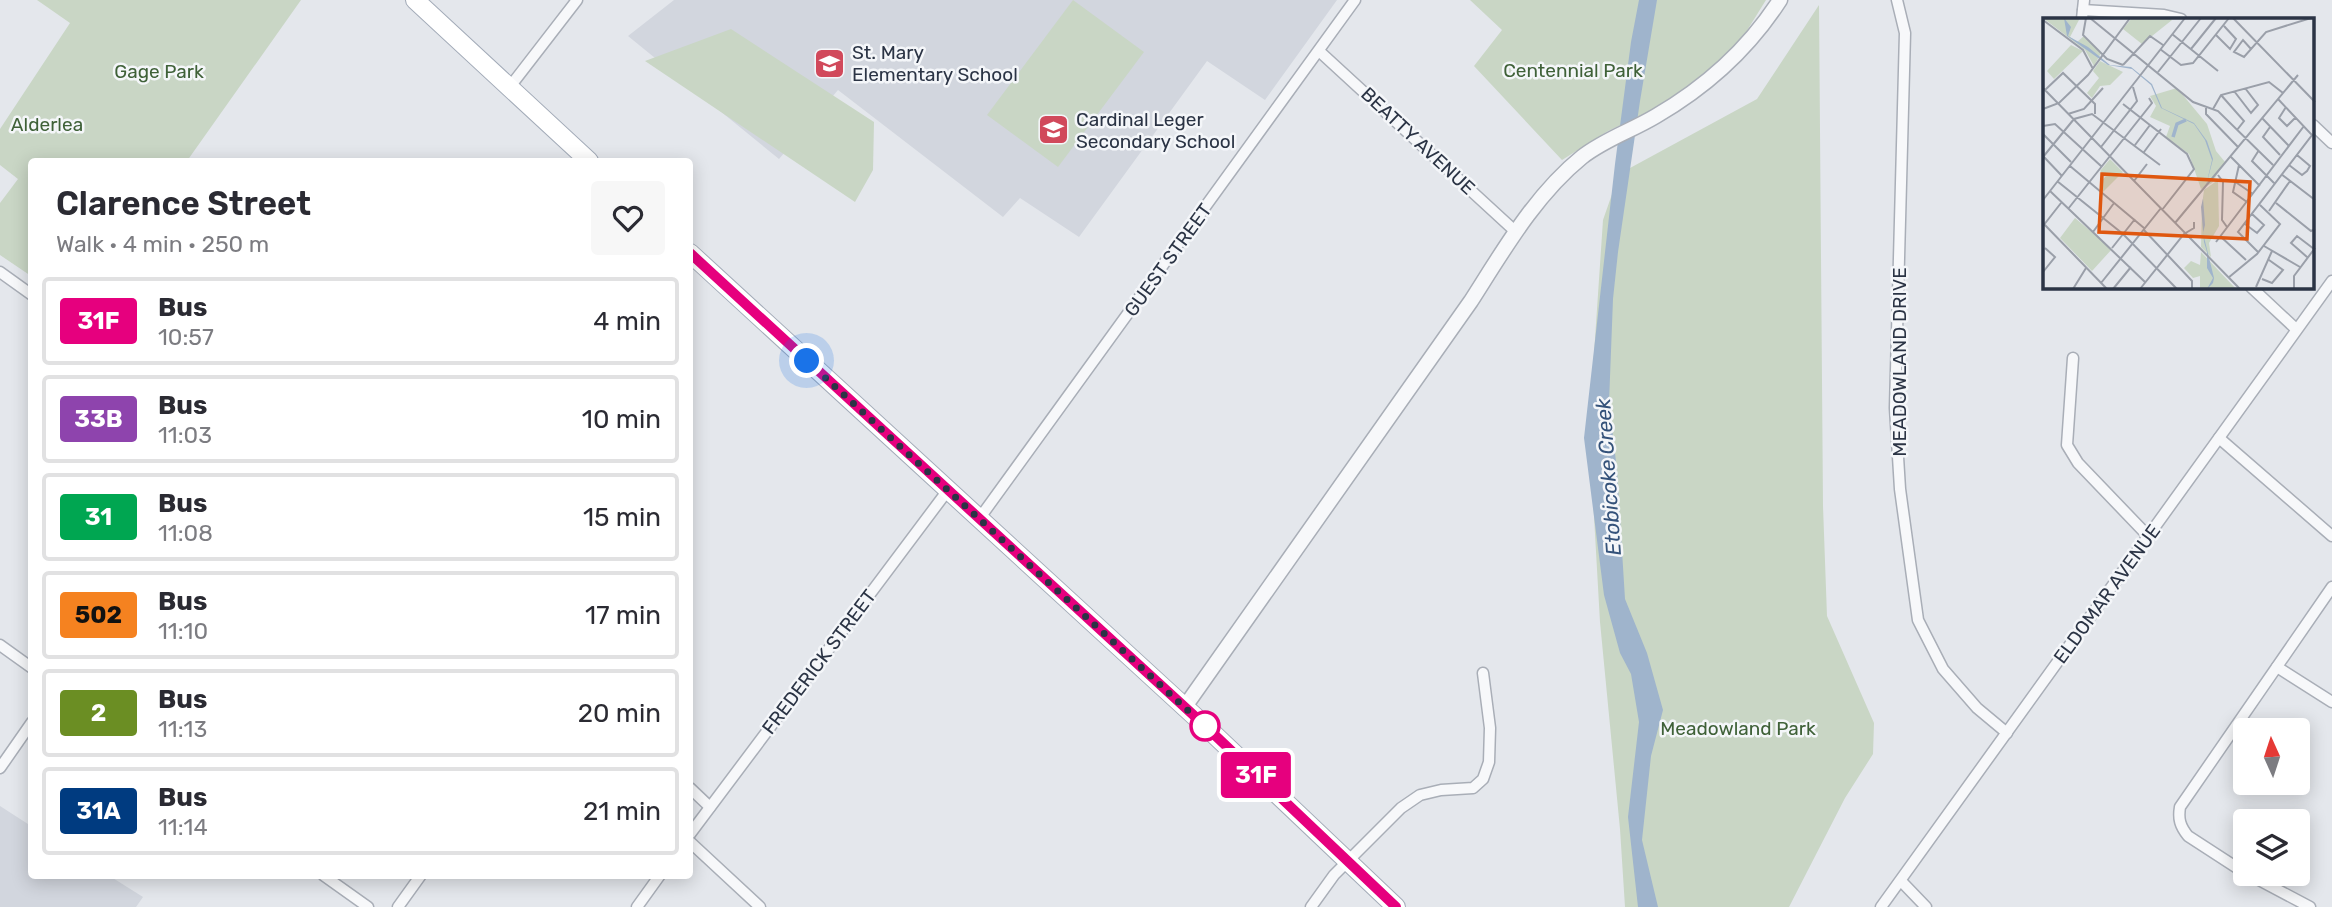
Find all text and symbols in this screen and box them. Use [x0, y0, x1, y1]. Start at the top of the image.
inset map [2043, 18, 2314, 289]
place label: St. Mary Elementary School [852, 41, 1018, 86]
school or university icon: St. Mary Elementary School [812, 46, 846, 80]
park label: Centennial Park [1503, 59, 1643, 82]
park label: Gage Park [114, 60, 204, 83]
street label: BEATTY AVENUE [1356, 82, 1480, 200]
place label: Cardinal Leger Secondary School [1076, 108, 1235, 153]
park label: Alderlea [11, 113, 83, 136]
school or university icon: Cardinal Leger Secondary School [1036, 113, 1070, 147]
button: heart [591, 181, 665, 255]
text: Clarence Street [56, 184, 311, 223]
street label: GUEST STREET [1119, 199, 1217, 321]
text: Walk · 4 min · 250 m [56, 230, 269, 258]
street label: MEADOWLAND DRIVE [1888, 267, 1911, 457]
text: Bus [158, 292, 207, 323]
text: 4 min [593, 306, 661, 337]
text: 31F [77, 307, 120, 335]
text: 10:57 [158, 323, 214, 351]
your location [789, 343, 824, 378]
text: Bus [158, 390, 207, 421]
water label: Etobicoke Creek [1590, 397, 1626, 556]
text: 10 min [582, 404, 661, 435]
text: 33B [74, 405, 123, 433]
text: 11:03 [158, 421, 212, 449]
text: Bus [158, 488, 207, 519]
text: 15 min [583, 502, 661, 533]
text: 31 [85, 503, 112, 531]
text: 11:08 [158, 519, 213, 547]
street label: ELDOMAR AVENUE [2049, 520, 2165, 668]
street label: FREDERICK STREET [757, 585, 881, 739]
text: Bus [158, 586, 207, 617]
text: 17 min [585, 600, 661, 631]
text: 502 [75, 601, 122, 629]
text: 11:10 [158, 617, 208, 645]
text: Bus [158, 684, 207, 715]
text: 20 min [578, 698, 661, 729]
text: 2 [91, 699, 106, 727]
unlabelled marker [1190, 711, 1220, 741]
text: 11:13 [158, 715, 207, 743]
park label: Meadowland Park [1660, 717, 1816, 740]
north arrow [2233, 718, 2310, 794]
map controls [2233, 718, 2310, 886]
line badge: 31F [1216, 752, 1296, 798]
text: 31F [1235, 761, 1277, 789]
text: Bus [158, 782, 207, 813]
text: 21 min [583, 796, 661, 827]
text: 31A [76, 797, 121, 825]
button: layers [2233, 809, 2310, 886]
text: 11:14 [158, 813, 208, 841]

